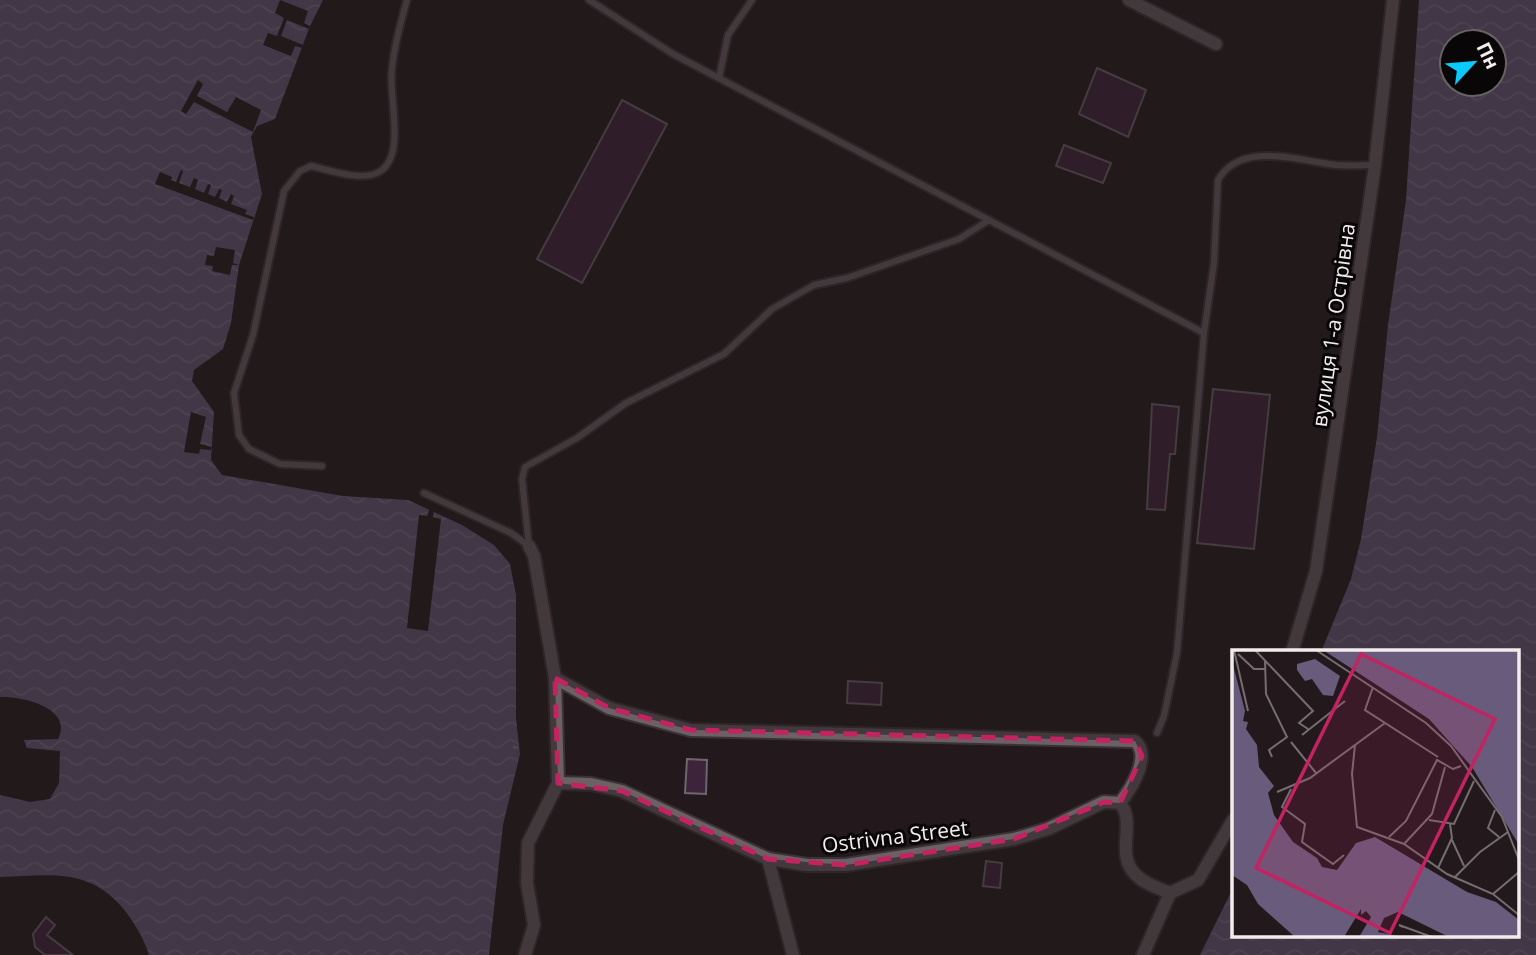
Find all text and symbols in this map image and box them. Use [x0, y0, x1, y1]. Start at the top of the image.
north arrow [1438, 28, 1508, 98]
text: Пн [1471, 38, 1506, 73]
street label: вулиця 1-а Острівна [1305, 221, 1361, 429]
inset map [1232, 650, 1518, 937]
street label: Ostrivna Street [820, 813, 970, 859]

